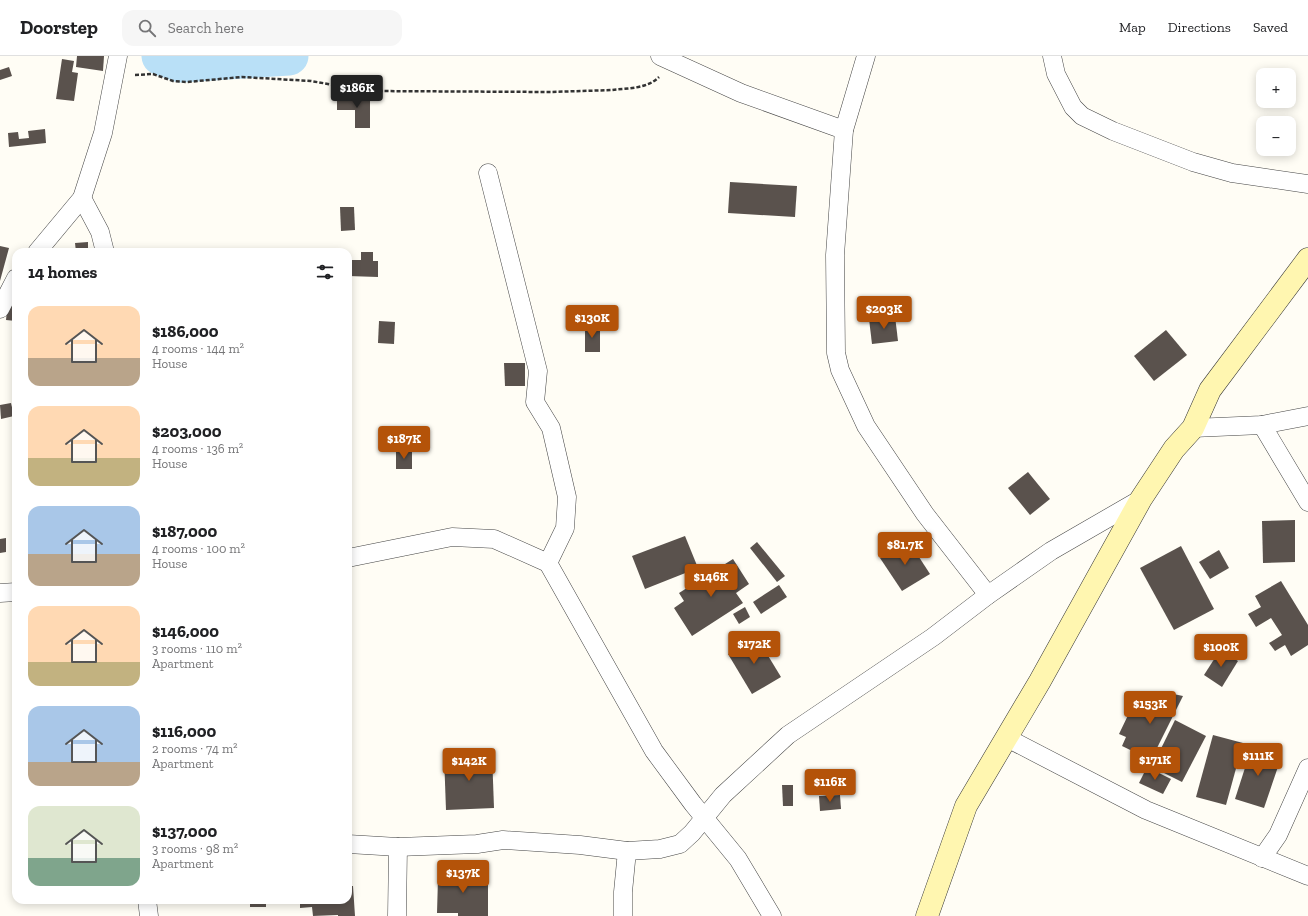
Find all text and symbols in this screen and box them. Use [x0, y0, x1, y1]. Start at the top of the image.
search box [122, 10, 402, 46]
text: Doorstep [20, 16, 98, 39]
icon: search [136, 17, 158, 39]
text: Search here [168, 19, 244, 37]
text: Map [1119, 19, 1146, 36]
text: Directions [1168, 19, 1231, 36]
text: Saved [1253, 19, 1288, 36]
map controls [1256, 68, 1296, 156]
button: + [1256, 68, 1296, 108]
pin: $186K [329, 75, 385, 109]
text: $186K [340, 80, 374, 95]
button: − [1256, 116, 1296, 156]
icon: filters [314, 261, 336, 283]
text: 14 homes [28, 262, 97, 282]
pin: $203K [856, 296, 912, 330]
text: $203K [866, 301, 902, 316]
pin: $130K [564, 305, 620, 339]
text: $130K [575, 310, 609, 325]
text: $186,000 [152, 321, 219, 341]
icon: home [60, 322, 108, 370]
text: 4 rooms · 144 m² [152, 341, 244, 356]
text: House [152, 356, 187, 371]
text: $203,000 [152, 421, 221, 441]
icon: home [60, 422, 108, 470]
pin: $187K [376, 426, 432, 460]
text: $187K [387, 431, 421, 446]
text: 4 rooms · 136 m² [152, 441, 243, 456]
text: House [152, 456, 187, 471]
text: $187,000 [152, 521, 217, 541]
icon: home [60, 522, 108, 570]
pin: $81.7K [872, 532, 938, 566]
text: $81.7K [887, 537, 923, 552]
text: 4 rooms · 100 m² [152, 541, 245, 556]
text: House [152, 556, 187, 571]
pin: $146K [683, 564, 739, 598]
text: $146K [694, 569, 728, 584]
text: $146,000 [152, 621, 219, 641]
icon: home [60, 622, 108, 670]
pin: $172K [726, 631, 782, 665]
pin: $100K [1193, 634, 1249, 668]
text: $172K [737, 636, 771, 651]
text: $100K [1203, 639, 1239, 654]
text: 3 rooms · 110 m² [152, 641, 242, 656]
text: Apartment [152, 656, 214, 671]
pin: $153K [1122, 691, 1178, 725]
text: $153K [1133, 696, 1167, 711]
text: $116,000 [152, 721, 216, 741]
icon: home [60, 722, 108, 770]
text: 2 rooms · 74 m² [152, 741, 238, 756]
pin: $111K [1230, 743, 1286, 777]
pin: $171K [1127, 747, 1183, 781]
pin: $142K [441, 748, 497, 782]
text: $111K [1243, 748, 1273, 763]
text: $171K [1139, 752, 1171, 767]
text: $142K [452, 753, 486, 768]
text: Apartment [152, 756, 214, 771]
pin: $116K [802, 769, 858, 803]
text: $116K [814, 774, 846, 789]
text: $137,000 [152, 821, 217, 841]
icon: home [60, 822, 108, 870]
text: 3 rooms · 98 m² [152, 841, 238, 856]
text: Apartment [152, 856, 214, 871]
pin: $137K [435, 860, 491, 894]
text: $137K [446, 865, 480, 880]

